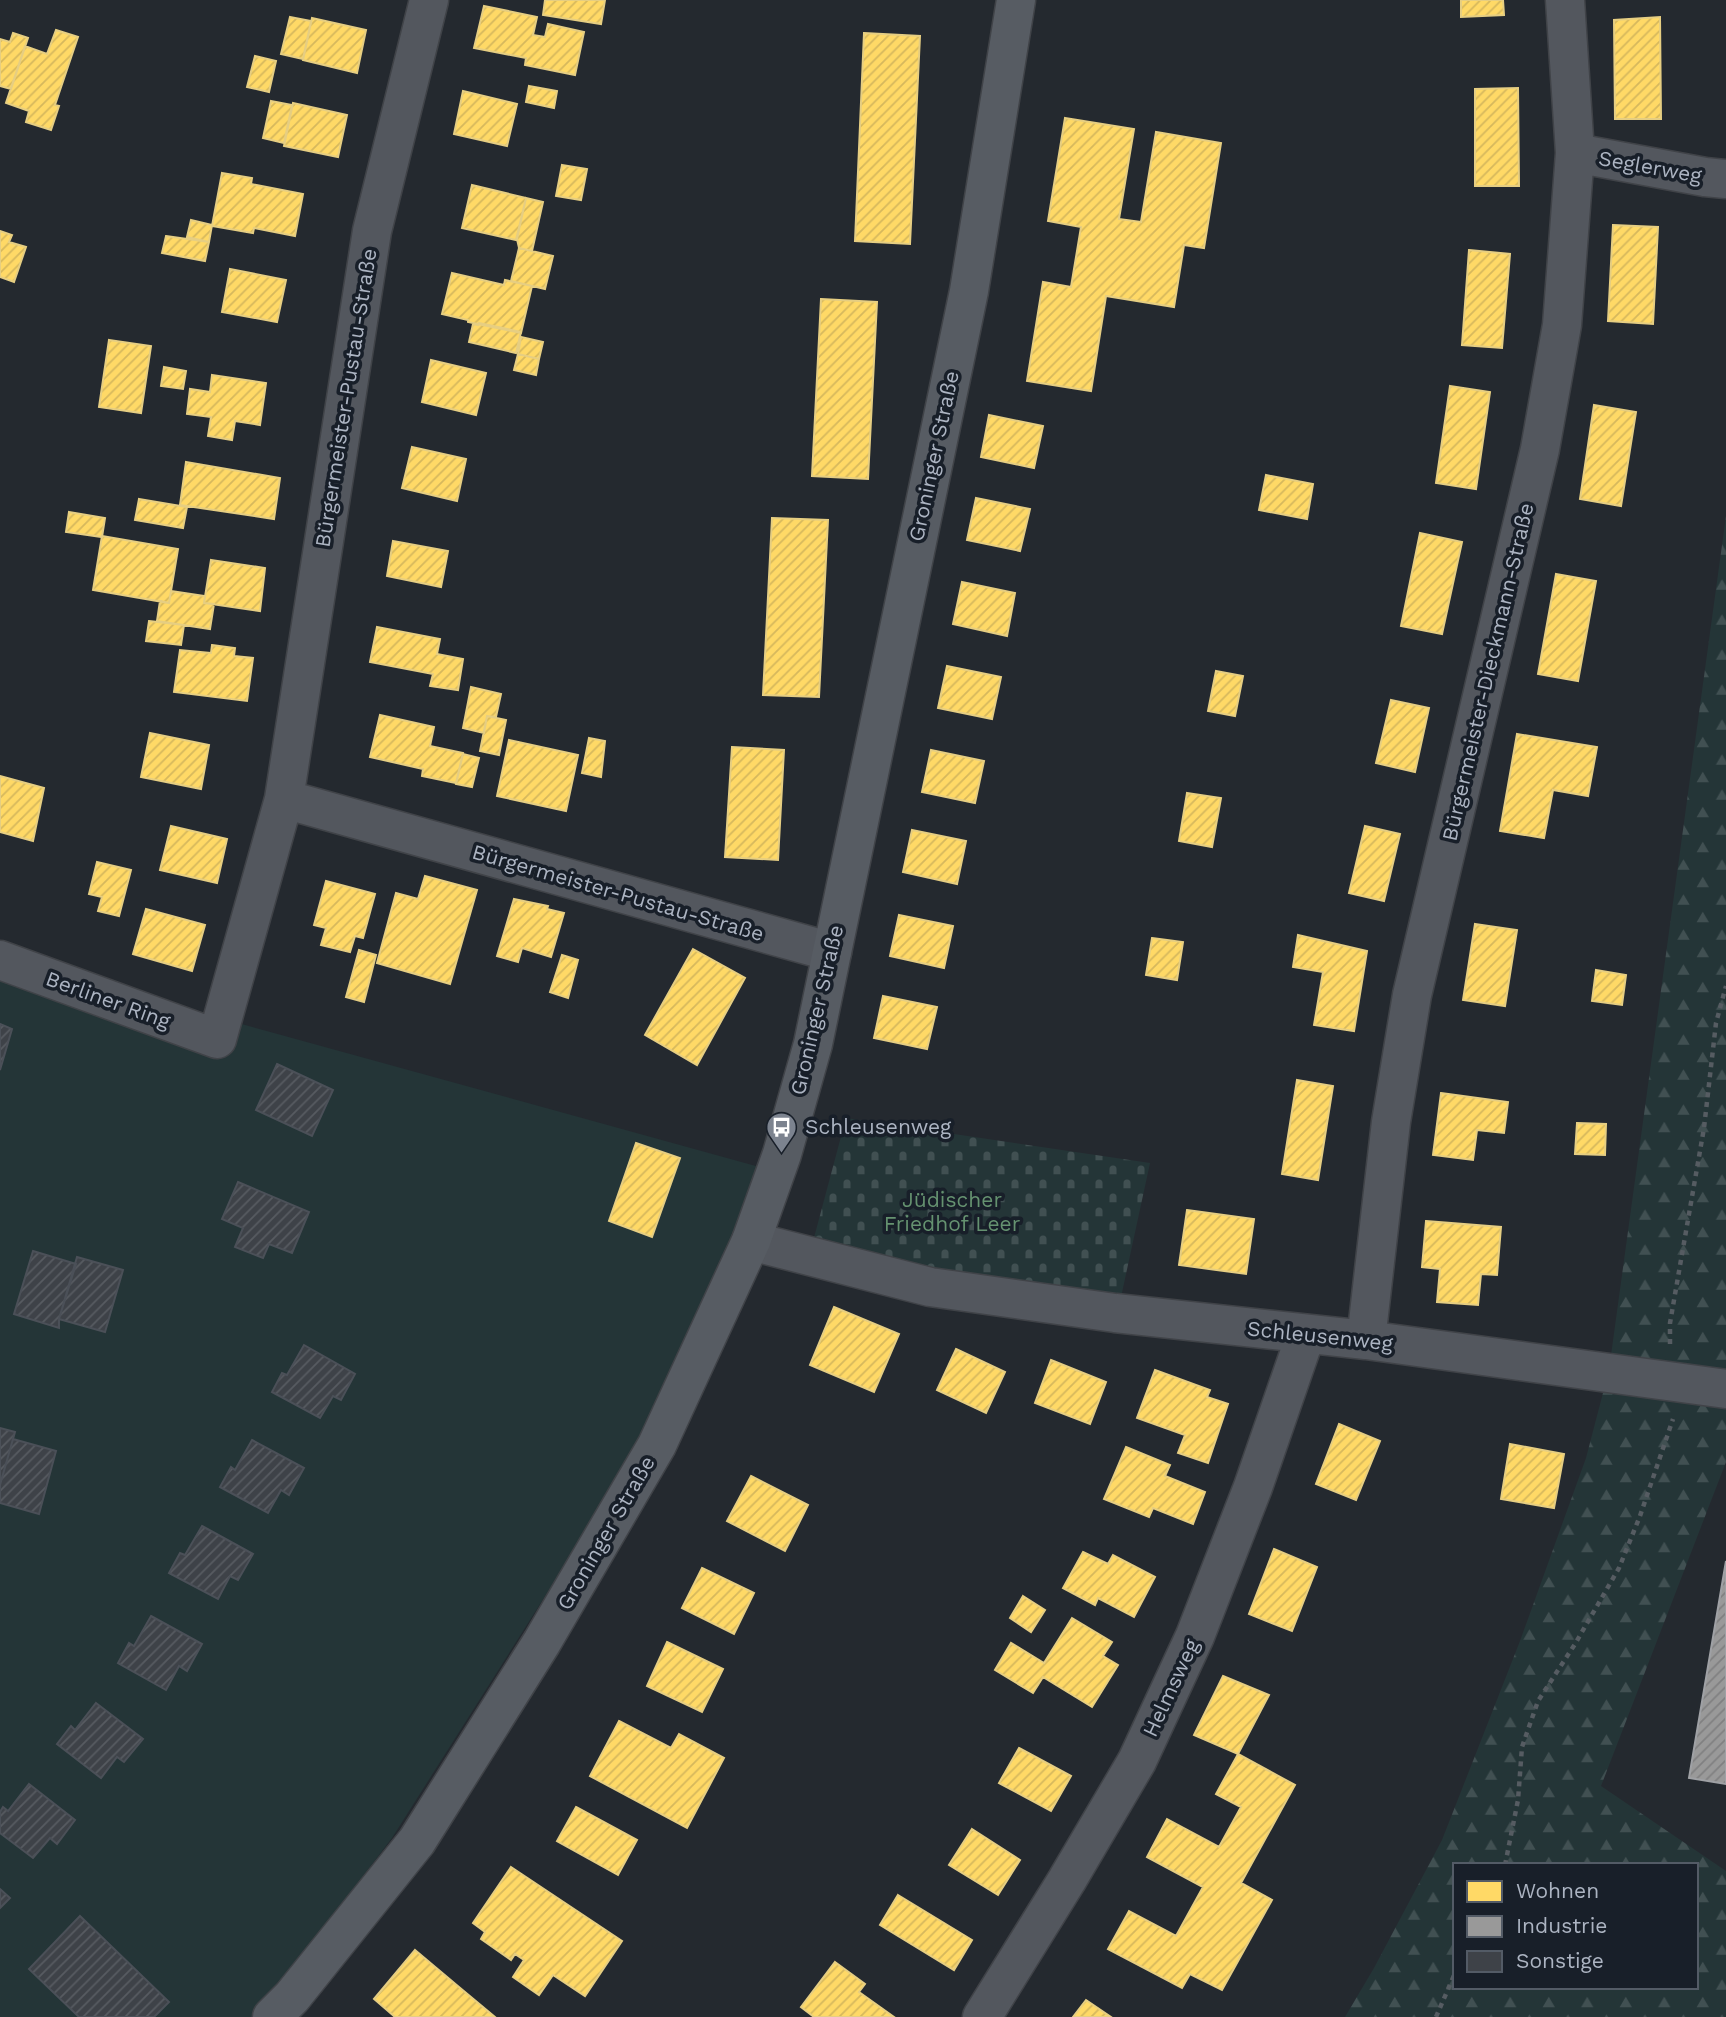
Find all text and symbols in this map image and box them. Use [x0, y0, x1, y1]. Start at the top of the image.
street label: Seglerweg [1597, 145, 1704, 188]
street label: Bürgermeister-Pustau-Straße [310, 247, 381, 549]
street label: Groninger Straße [903, 368, 964, 543]
street label: Bürgermeister-Dieckmann-Straße [1436, 501, 1539, 843]
street label: Bürgermeister-Pustau-Straße [469, 839, 767, 946]
street label: Groninger Straße [785, 922, 848, 1097]
street label: Berliner Ring [43, 965, 174, 1034]
bus stop icon: Schleusenweg [765, 1110, 799, 1154]
place label: Schleusenweg [805, 1114, 952, 1139]
park label: Jüdischer Friedhof Leer [884, 1187, 1021, 1236]
street label: Schleusenweg [1246, 1315, 1395, 1356]
street label: Groninger Straße [551, 1451, 660, 1614]
street label: Helmsweg [1137, 1634, 1204, 1741]
legend [1453, 1863, 1698, 1989]
text: Wohnen [1516, 1878, 1599, 1903]
text: Industrie [1516, 1913, 1607, 1938]
text: Sonstige [1516, 1948, 1604, 1973]

